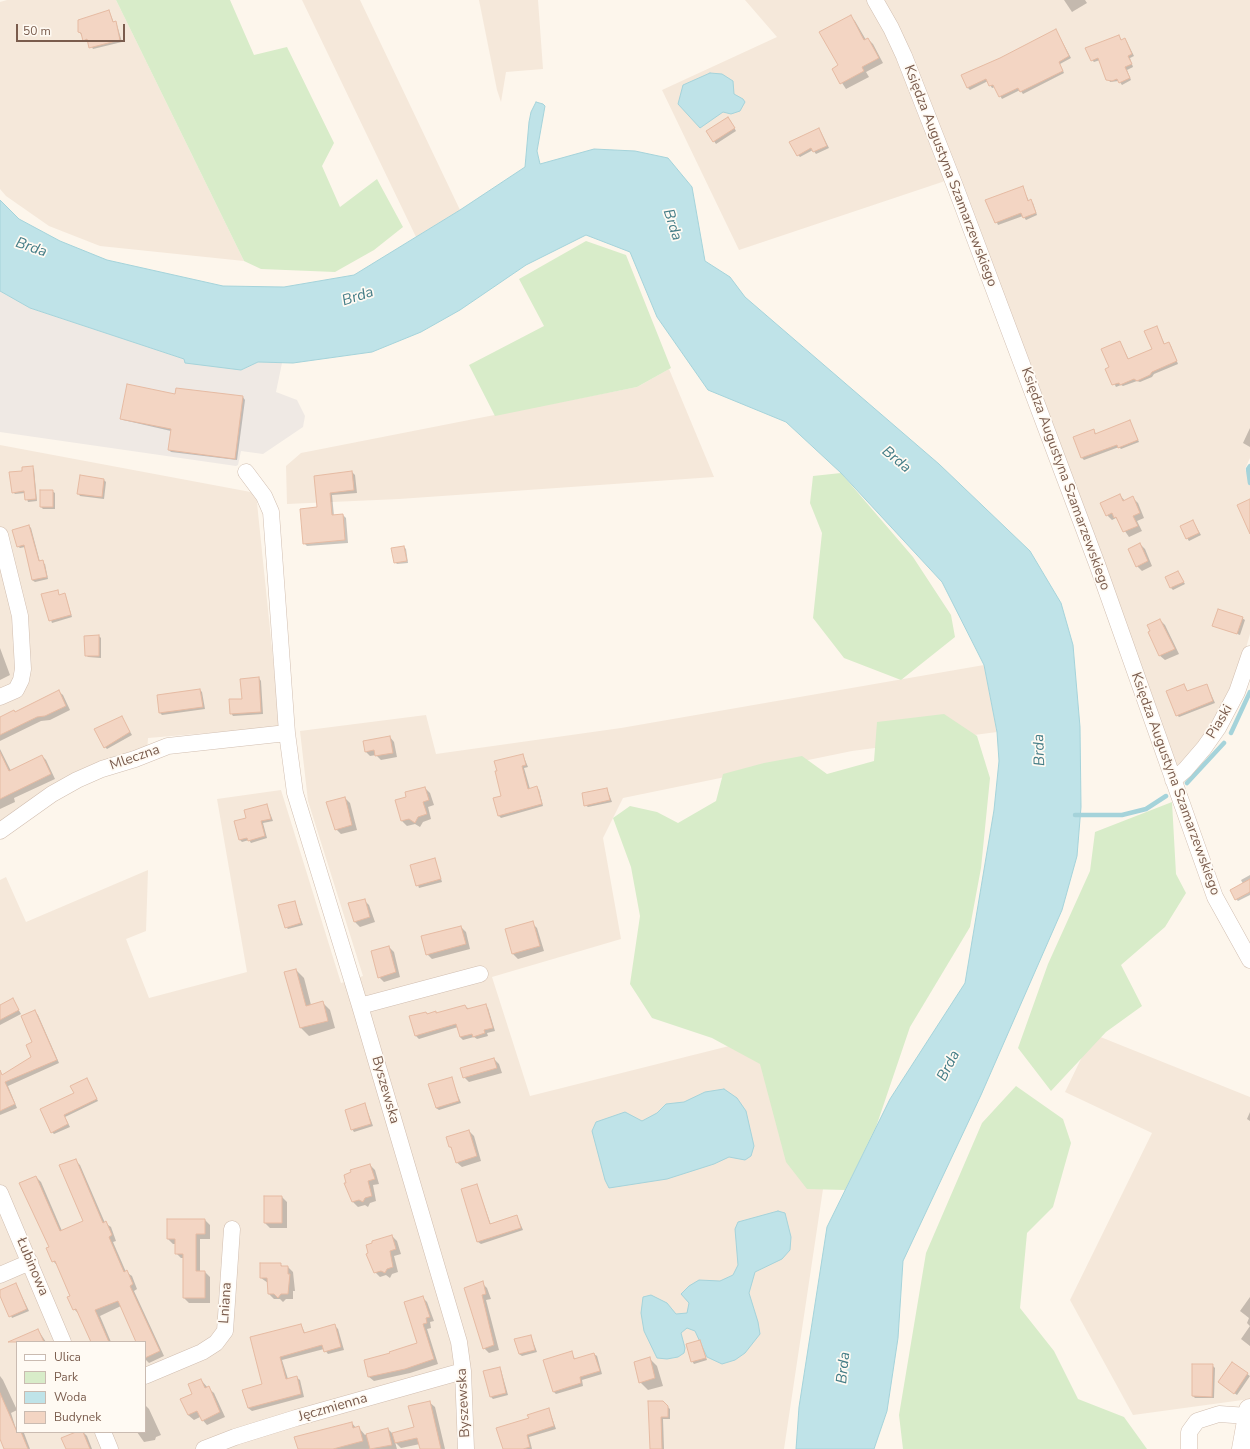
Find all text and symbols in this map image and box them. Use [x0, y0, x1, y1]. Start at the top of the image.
scale bar [18, 16, 127, 42]
text: 50 m [23, 23, 51, 39]
street label: Księdza Augustyna Szamarzewskiego [900, 63, 1000, 289]
water label: Brda [658, 207, 686, 243]
water label: Brda [13, 234, 49, 262]
water label: Brda [340, 283, 376, 311]
street label: Księdza Augustyna Szamarzewskiego [1017, 365, 1113, 593]
water label: Brda [878, 443, 914, 477]
street label: Księdza Augustyna Szamarzewskiego [1127, 670, 1223, 898]
street label: Piaski [1203, 702, 1237, 742]
water label: Brda [1030, 734, 1050, 766]
street label: Mleczna [108, 742, 162, 774]
water label: Brda [934, 1048, 964, 1084]
street label: Byszewska [367, 1054, 403, 1126]
street label: Łubinowa [12, 1235, 52, 1299]
street label: Lniana [216, 1282, 236, 1324]
legend [16, 1341, 146, 1433]
text: Ulica [54, 1349, 81, 1365]
water label: Brda [833, 1351, 855, 1385]
street label: Byszewska [454, 1368, 474, 1438]
text: Park [54, 1369, 78, 1385]
text: Woda [54, 1389, 87, 1405]
street label: Jęczmienna [297, 1390, 369, 1426]
text: Budynek [54, 1409, 101, 1425]

